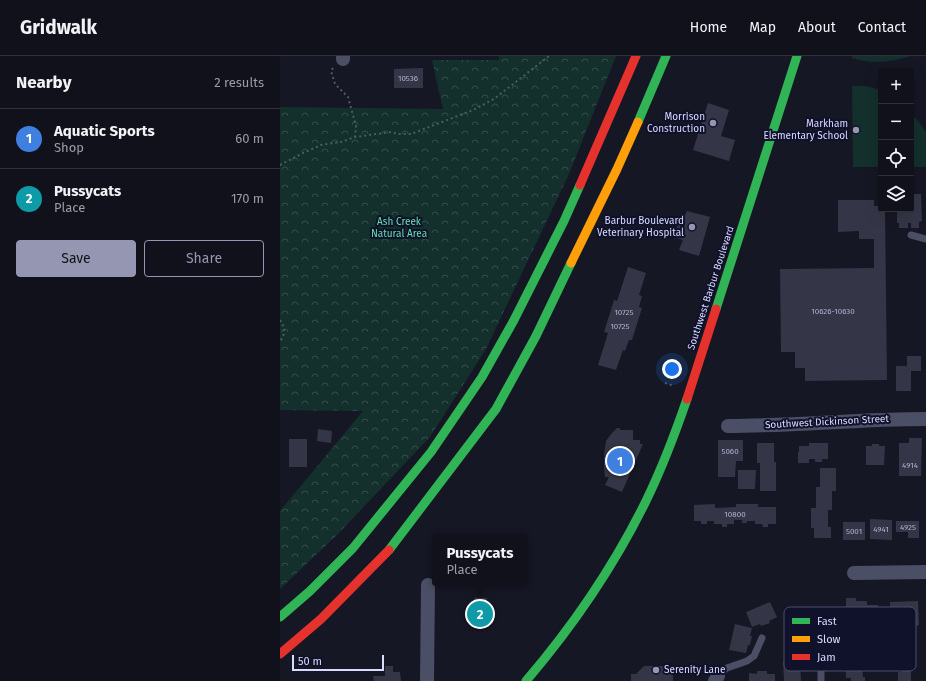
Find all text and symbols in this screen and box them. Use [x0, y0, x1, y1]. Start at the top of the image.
text: Gridwalk [20, 16, 97, 39]
text: Home [690, 19, 727, 36]
text: Map [749, 19, 776, 36]
text: About [798, 19, 836, 36]
text: Contact [858, 19, 906, 36]
map controls [878, 68, 914, 212]
button: + [878, 68, 914, 104]
text: Nearby [16, 72, 71, 93]
house number: 10536 [398, 74, 418, 83]
text: 2 results [214, 75, 264, 90]
button: − [878, 104, 914, 140]
place label: Morrison Construction [647, 111, 705, 135]
marker: Morrison Construction [708, 118, 718, 128]
place label: Markham Elementary School [763, 118, 848, 142]
text: Aquatic Sports [54, 122, 155, 140]
marker: Markham Elementary School [851, 125, 861, 135]
text: 1 [26, 131, 32, 146]
text: 60 m [235, 131, 264, 146]
text: Shop [54, 140, 84, 155]
button: locate [878, 140, 914, 176]
button: layers [878, 176, 914, 212]
text: Pussycats [54, 182, 121, 200]
text: 2 [26, 191, 32, 206]
text: 170 m [231, 191, 264, 206]
text: Place [54, 200, 85, 215]
place label: Barbur Boulevard Veterinary Hospital [597, 215, 684, 239]
park label: Ash Creek Natural Area [371, 216, 427, 240]
marker: Barbur Boulevard Veterinary Hospital [687, 222, 697, 232]
street label: Southwest Barbur Boulevard [685, 225, 737, 351]
button: Save [16, 240, 136, 277]
button: Share [144, 240, 264, 277]
house number: 10626-10630 [811, 307, 855, 316]
house number: 10725 [614, 308, 634, 317]
house number: 10725 [610, 322, 630, 331]
your location [662, 359, 682, 379]
street label: Southwest Dickinson Street [765, 413, 890, 431]
pin: 1 [607, 446, 633, 476]
house number: 5060 [721, 447, 739, 456]
house number: 4914 [902, 461, 919, 470]
house number: 10800 [724, 510, 746, 519]
house number: 4925 [900, 523, 916, 532]
house number: 4941 [873, 525, 889, 534]
house number: 5001 [846, 527, 862, 536]
popup [432, 534, 528, 586]
text: Pussycats [446, 544, 514, 562]
text: Place [446, 562, 478, 577]
pin: 2 [467, 599, 493, 629]
legend [784, 607, 916, 671]
text: Fast [817, 615, 837, 628]
text: Slow [817, 633, 841, 646]
text: Jam [817, 651, 836, 664]
scale bar [292, 653, 384, 672]
text: 50 m [298, 655, 322, 668]
place label: Serenity Lane [664, 664, 725, 676]
marker: Serenity Lane [651, 665, 661, 675]

